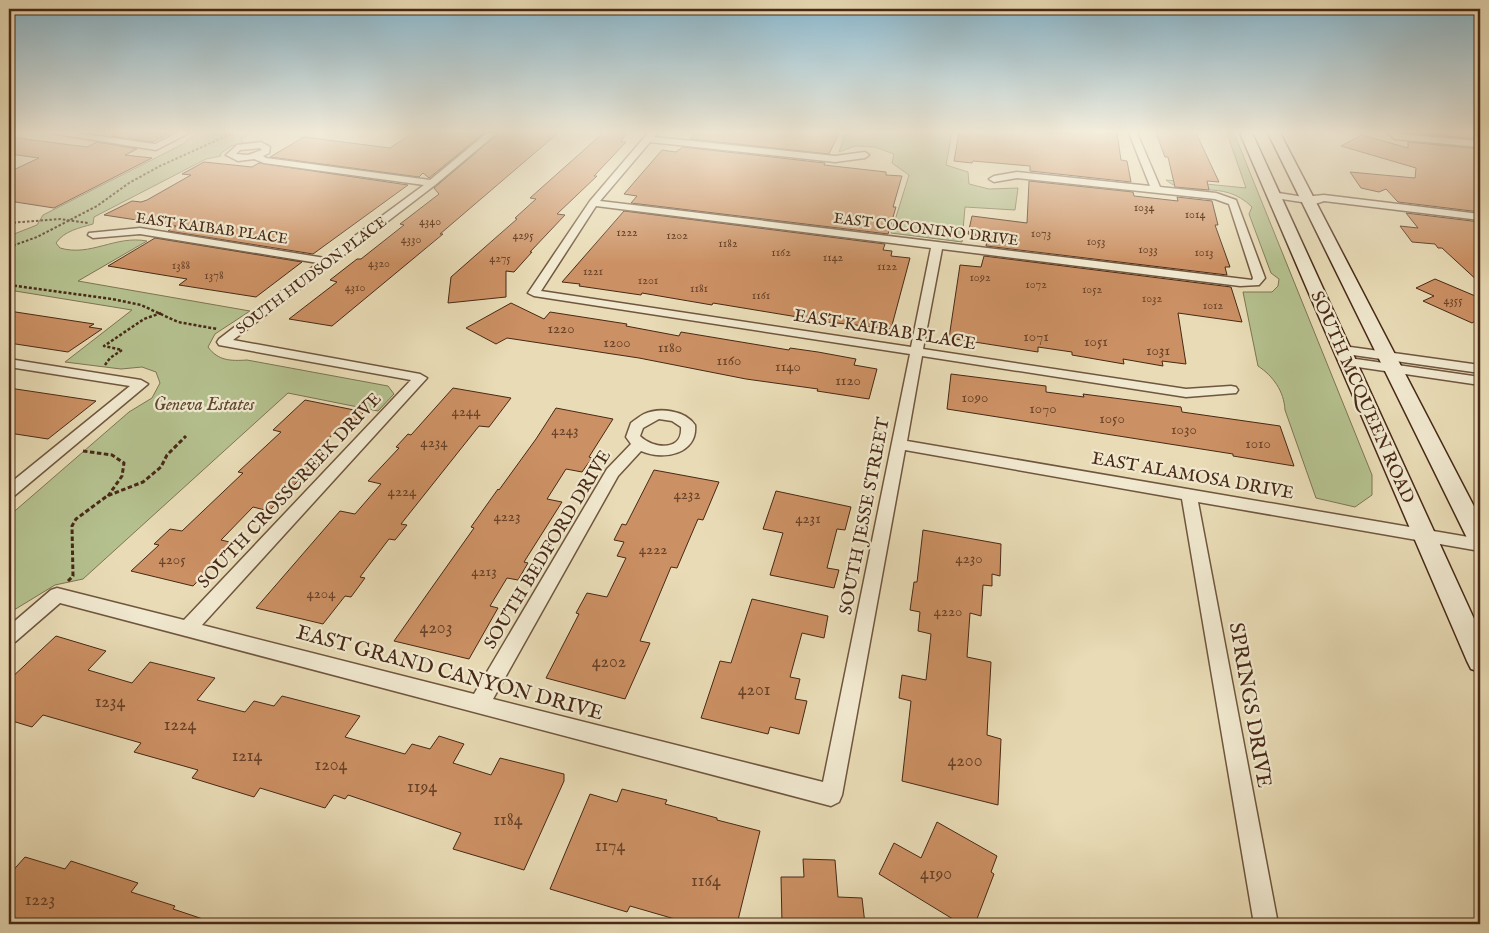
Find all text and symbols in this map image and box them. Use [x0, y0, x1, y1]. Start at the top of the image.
house number: 1034 [1134, 200, 1154, 215]
house number: 1014 [1185, 207, 1205, 222]
street label: EAST KAIBAB PLACE [135, 208, 289, 249]
street label: EAST COCONINO DRIVE [832, 209, 1020, 250]
street label: SOUTH HUDSON PLACE [232, 212, 391, 338]
house number: 4340 [419, 214, 441, 229]
house number: 1222 [616, 225, 638, 240]
house number: 1073 [1031, 226, 1051, 241]
house number: 4295 [512, 228, 534, 243]
house number: 1202 [666, 228, 688, 243]
house number: 4330 [401, 232, 421, 247]
house number: 1053 [1086, 234, 1106, 249]
house number: 1182 [718, 236, 738, 251]
house number: 1033 [1138, 242, 1158, 257]
house number: 1162 [771, 245, 791, 260]
house number: 1013 [1194, 245, 1214, 260]
house number: 1142 [823, 250, 844, 265]
house number: 4275 [489, 251, 511, 266]
house number: 4320 [368, 256, 390, 271]
house number: 1388 [172, 258, 190, 273]
house number: 1122 [877, 259, 897, 274]
house number: 1221 [583, 264, 603, 279]
house number: 1378 [204, 268, 224, 283]
house number: 1092 [969, 270, 991, 285]
house number: 1201 [638, 273, 658, 288]
house number: 1072 [1025, 277, 1047, 292]
house number: 4310 [345, 280, 365, 295]
house number: 1181 [690, 281, 708, 296]
house number: 1052 [1082, 282, 1102, 297]
house number: 1161 [752, 288, 770, 303]
street label: SOUTH MCQUEEN ROAD [1304, 288, 1419, 507]
house number: 1032 [1142, 291, 1163, 306]
house number: 4355 [1443, 293, 1463, 308]
house number: 1012 [1203, 298, 1224, 313]
street label: EAST KAIBAB PLACE [792, 305, 978, 356]
house number: 1220 [547, 319, 575, 338]
house number: 1071 [1023, 327, 1049, 346]
house number: 1051 [1084, 332, 1108, 351]
house number: 1200 [603, 333, 631, 352]
house number: 1180 [658, 338, 682, 357]
house number: 1031 [1146, 341, 1170, 360]
house number: 1160 [717, 351, 741, 370]
house number: 1140 [775, 357, 801, 376]
house number: 1120 [835, 371, 861, 390]
street label: SOUTH CROSSCREEK DRIVE [193, 388, 387, 594]
house number: 1090 [962, 388, 988, 407]
park label: Geneva Estates [154, 394, 255, 417]
house number: 1070 [1029, 399, 1057, 418]
house number: 4244 [451, 402, 481, 421]
house number: 1050 [1099, 409, 1125, 428]
street label: SOUTH JESSE STREET [835, 416, 896, 617]
house number: 1030 [1171, 420, 1197, 439]
house number: 4243 [551, 421, 579, 440]
house number: 4234 [420, 433, 448, 452]
house number: 1010 [1245, 434, 1271, 453]
street label: SOUTH BEDFORD DRIVE [480, 446, 617, 654]
street label: EAST ALAMOSA DRIVE [1090, 447, 1296, 506]
house number: 4224 [388, 482, 417, 501]
house number: 4232 [673, 485, 701, 504]
house number: 4223 [493, 507, 521, 526]
house number: 4231 [795, 509, 821, 528]
house number: 4222 [639, 540, 667, 559]
house number: 4230 [955, 549, 983, 568]
house number: 4205 [158, 550, 186, 569]
house number: 4213 [471, 562, 497, 581]
house number: 4204 [306, 584, 336, 603]
house number: 4220 [934, 602, 962, 621]
house number: 4203 [420, 617, 452, 640]
street label: EAST GRAND CANYON DRIVE [293, 619, 606, 727]
street label: SPRINGS DRIVE [1222, 620, 1277, 790]
house number: 4202 [592, 651, 626, 674]
house number: 4201 [738, 679, 770, 702]
house number: 1234 [95, 691, 126, 714]
house number: 1224 [164, 714, 196, 737]
house number: 1214 [232, 745, 263, 768]
house number: 4200 [948, 750, 982, 773]
house number: 1204 [315, 754, 348, 777]
house number: 1194 [407, 776, 437, 799]
house number: 1184 [493, 809, 523, 832]
house number: 1174 [595, 835, 625, 858]
house number: 4190 [920, 863, 952, 886]
house number: 1164 [691, 870, 721, 893]
house number: 1223 [25, 889, 55, 912]

